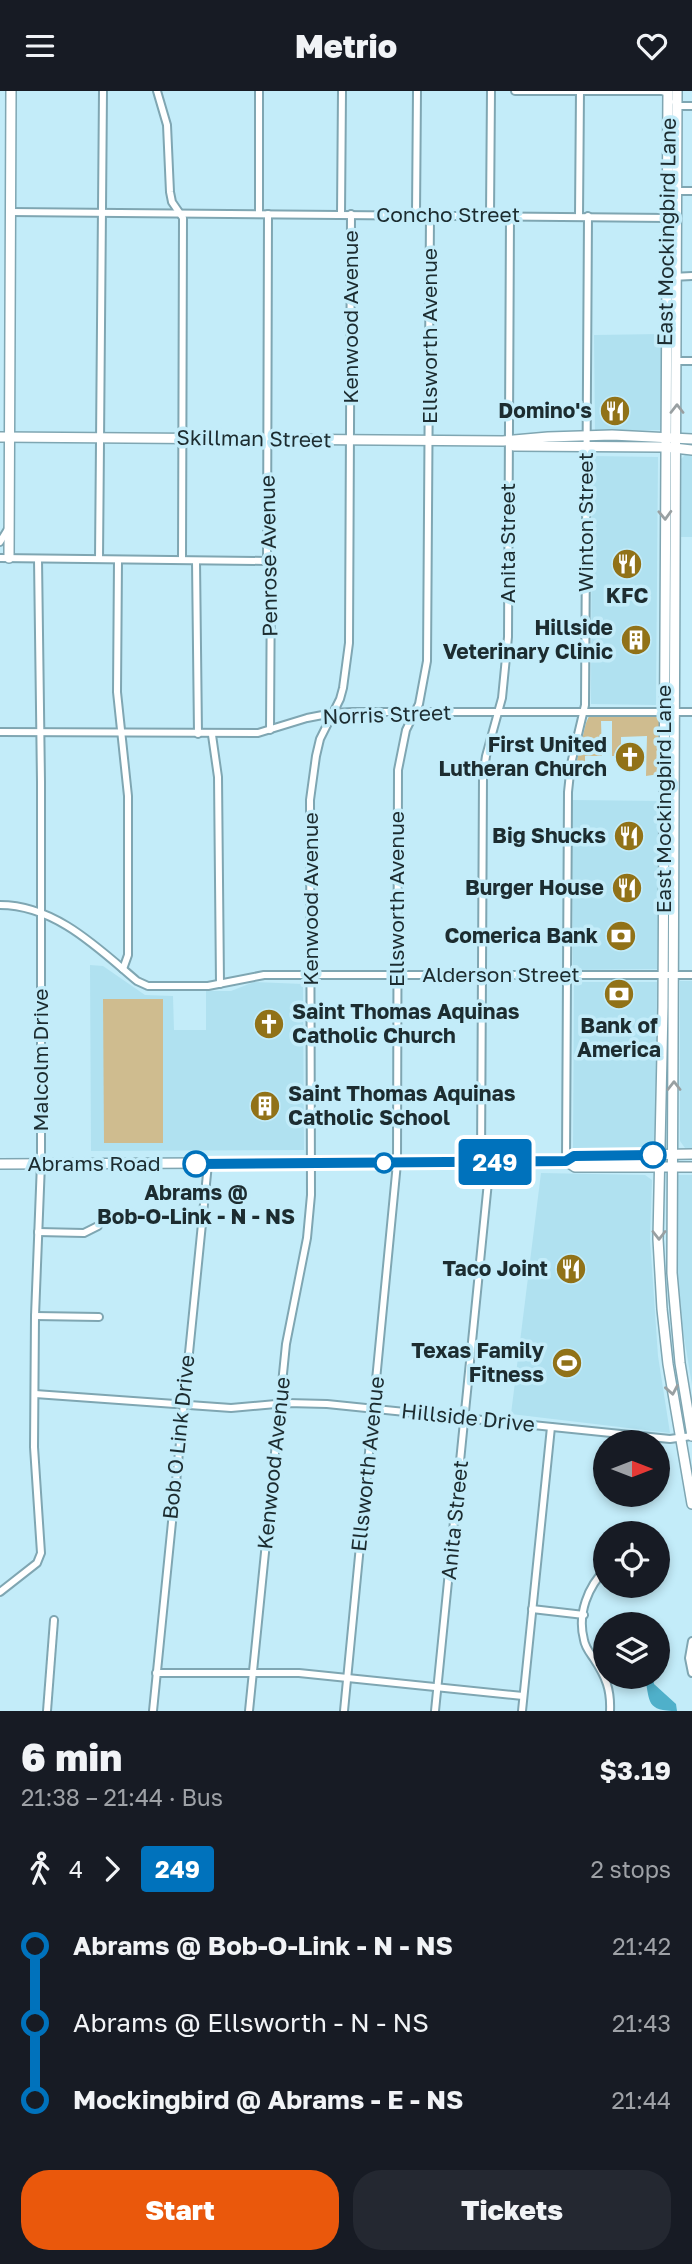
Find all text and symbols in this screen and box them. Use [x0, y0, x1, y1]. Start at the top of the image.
icon: menu [21, 27, 59, 65]
text: Metrio [295, 27, 397, 65]
icon: heart [633, 27, 671, 65]
street label: East Mockingbird Lane [651, 118, 681, 346]
street label: Concho Street [376, 201, 520, 227]
street label: Kenwood Avenue [337, 230, 363, 404]
street label: Ellsworth Avenue [416, 248, 442, 424]
restaurant icon: Domino's [598, 394, 632, 428]
place label: Domino's [498, 397, 592, 423]
one-way arrow [669, 404, 685, 414]
street label: Skillman Street [176, 424, 332, 452]
street label: Winton Street [572, 452, 598, 592]
street label: Penrose Avenue [254, 475, 282, 637]
street label: Anita Street [494, 483, 520, 603]
one-way arrow [657, 510, 672, 521]
restaurant icon: KFC [610, 547, 644, 581]
place label: KFC [606, 582, 648, 608]
place label: Hillside Veterinary Clinic [443, 614, 613, 664]
building icon: Hillside Veterinary Clinic [619, 623, 653, 657]
street label: East Mockingbird Lane [650, 685, 676, 913]
street label: Norris Street [322, 699, 452, 729]
place label: First United Lutheran Church [438, 731, 607, 781]
church icon: First United Lutheran Church [613, 740, 647, 774]
street label: Ellsworth Avenue [383, 811, 409, 987]
street label: Kenwood Avenue [297, 812, 323, 986]
restaurant icon: Big Shucks [612, 819, 646, 853]
place label: Big Shucks [492, 822, 606, 848]
restaurant icon: Burger House [610, 871, 644, 905]
place label: Burger House [465, 874, 604, 900]
bank icon: Comerica Bank [604, 919, 638, 953]
place label: Comerica Bank [444, 922, 598, 948]
street label: Alderson Street [422, 961, 580, 987]
bank icon: Bank of America [602, 977, 636, 1011]
street label: Malcolm Drive [27, 988, 53, 1132]
place label: Saint Thomas Aquinas Catholic Church [292, 998, 520, 1048]
church icon: Saint Thomas Aquinas Catholic Church [252, 1007, 286, 1041]
place label: Bank of America [577, 1012, 661, 1062]
place label: Saint Thomas Aquinas Catholic School [288, 1080, 516, 1130]
one-way arrow [666, 1080, 682, 1091]
building icon: Saint Thomas Aquinas Catholic School [248, 1089, 282, 1123]
line badge: 249 [455, 1139, 535, 1185]
unlabelled marker [640, 1142, 666, 1168]
text: 249 [473, 1147, 517, 1176]
street label: Abrams Road [27, 1150, 161, 1176]
marker: Abrams @ Bob-O-Link - N - NS [183, 1151, 209, 1177]
unlabelled marker [374, 1153, 394, 1173]
place label: Abrams @ Bob-O-Link - N - NS [97, 1179, 295, 1229]
one-way arrow [651, 1230, 667, 1241]
restaurant icon: Taco Joint [554, 1252, 588, 1286]
place label: Taco Joint [443, 1255, 548, 1281]
place label: Texas Family Fitness [411, 1337, 544, 1387]
sports icon: Texas Family Fitness [550, 1346, 584, 1380]
street label: Bob O Link Drive [156, 1353, 200, 1520]
street label: Kenwood Avenue [251, 1375, 295, 1550]
street label: Ellsworth Avenue [345, 1375, 389, 1553]
one-way arrow [664, 1384, 679, 1396]
street label: Hillside Drive [400, 1397, 536, 1437]
north arrow [593, 1430, 670, 1507]
map controls [593, 1430, 670, 1689]
street label: Anita Street [435, 1459, 473, 1581]
button: locate [593, 1521, 670, 1598]
button: layers [593, 1612, 670, 1689]
text: 6 min [21, 1734, 122, 1779]
text: $3.19 [599, 1755, 671, 1786]
text: 21:38 – 21:44 · Bus [21, 1783, 223, 1811]
icon: walk [21, 1850, 59, 1888]
icon: forward [93, 1850, 131, 1888]
text: 249 [155, 1854, 200, 1883]
text: 4 [69, 1855, 83, 1883]
text: 2 stops [590, 1855, 671, 1883]
text: Abrams @ Bob-O-Link - N - NS [73, 1930, 453, 1961]
text: 21:42 [612, 1932, 671, 1960]
text: Abrams @ Ellsworth - N - NS [73, 2007, 429, 2038]
text: 21:43 [612, 2009, 671, 2037]
text: Mockingbird @ Abrams - E - NS [73, 2084, 463, 2115]
text: 21:44 [612, 2086, 671, 2114]
button: Start [21, 2170, 339, 2250]
button: Tickets [353, 2170, 671, 2250]

